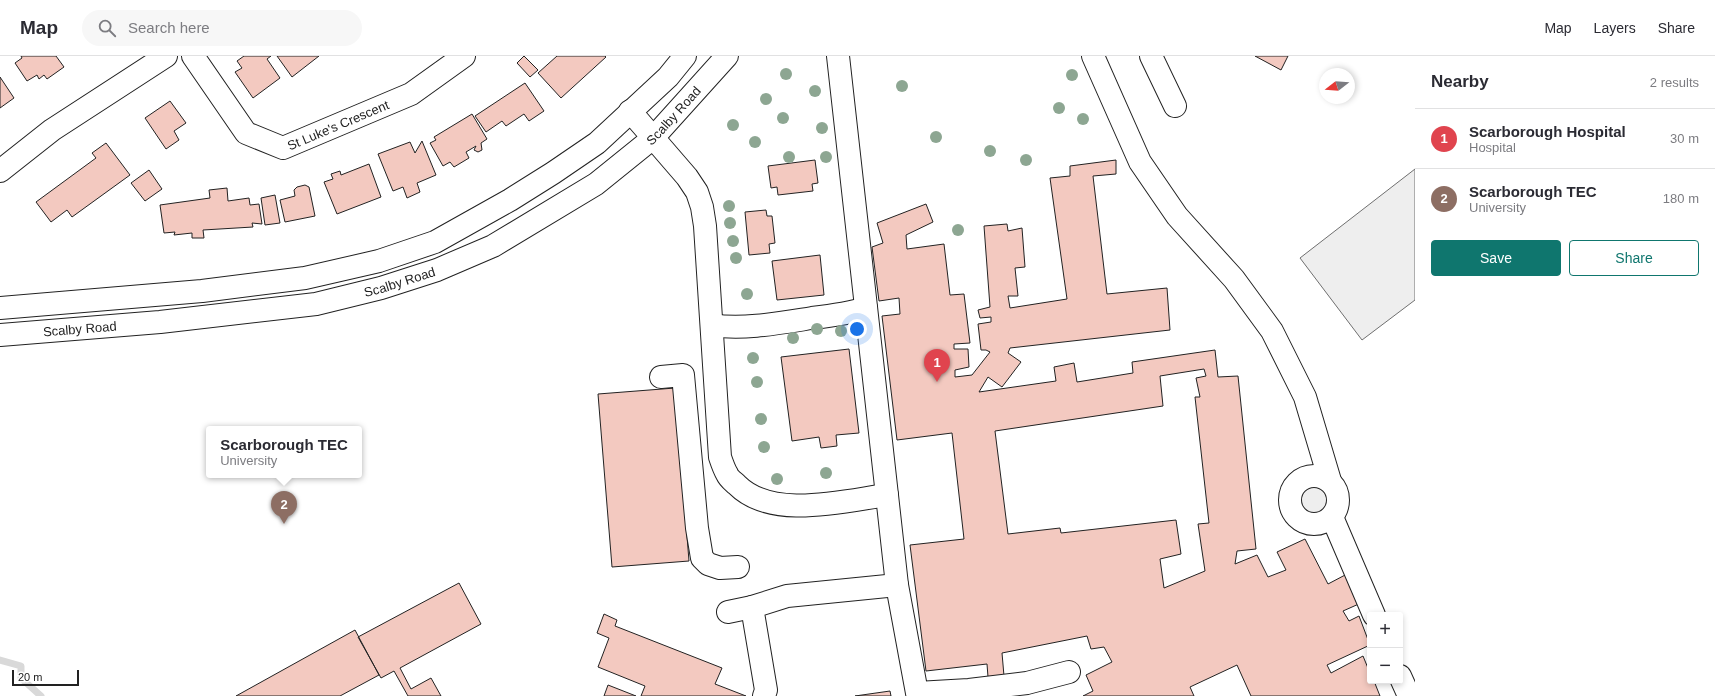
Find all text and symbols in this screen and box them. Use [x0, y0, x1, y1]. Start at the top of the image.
search box [82, 10, 362, 46]
text: Map [20, 17, 58, 38]
icon: search [96, 17, 118, 39]
text: Search here [128, 19, 210, 36]
text: Map [1544, 20, 1572, 36]
text: Layers [1594, 20, 1636, 36]
text: Share [1658, 20, 1695, 36]
north arrow [1319, 68, 1355, 104]
text: Nearby [1431, 72, 1489, 91]
text: 2 results [1650, 75, 1699, 90]
street label: Scalby Road [643, 83, 704, 148]
street label: St Luke's Crescent [285, 97, 391, 153]
text: Scarborough Hospital [1469, 123, 1626, 140]
text: 1 [1440, 131, 1448, 146]
text: 30 m [1670, 131, 1699, 146]
text: Hospital [1469, 140, 1516, 155]
text: Scarborough TEC [1469, 183, 1597, 200]
text: 2 [1440, 191, 1448, 206]
text: 180 m [1663, 191, 1699, 206]
text: University [1469, 200, 1526, 215]
button: Save [1431, 240, 1561, 276]
button: Share [1569, 240, 1699, 276]
street label: Scalby Road [362, 264, 437, 299]
street label: Scalby Road [42, 318, 117, 339]
your location [847, 319, 867, 339]
pin: 1 [924, 349, 950, 382]
popup [206, 426, 362, 478]
text: Scarborough TEC [220, 436, 348, 453]
text: University [220, 453, 277, 468]
pin: 2 [271, 491, 297, 524]
map controls [1367, 612, 1403, 684]
button: + [1367, 612, 1403, 648]
button: − [1367, 648, 1403, 684]
scale bar [12, 668, 79, 687]
text: 20 m [18, 671, 42, 683]

